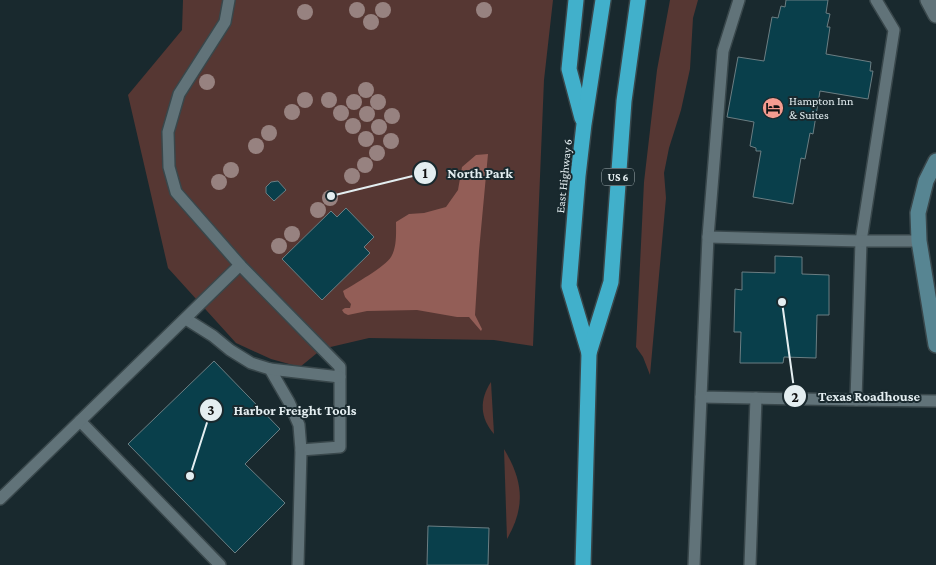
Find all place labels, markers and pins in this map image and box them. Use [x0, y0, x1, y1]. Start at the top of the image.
place label: Hampton Inn & Suites [789, 94, 854, 122]
hotel icon: Hampton Inn & Suites [761, 96, 785, 120]
callout: North Park [412, 158, 523, 187]
callout: Texas Roadhouse [783, 382, 930, 411]
callout: Harbor Freight Tools [198, 396, 366, 425]

